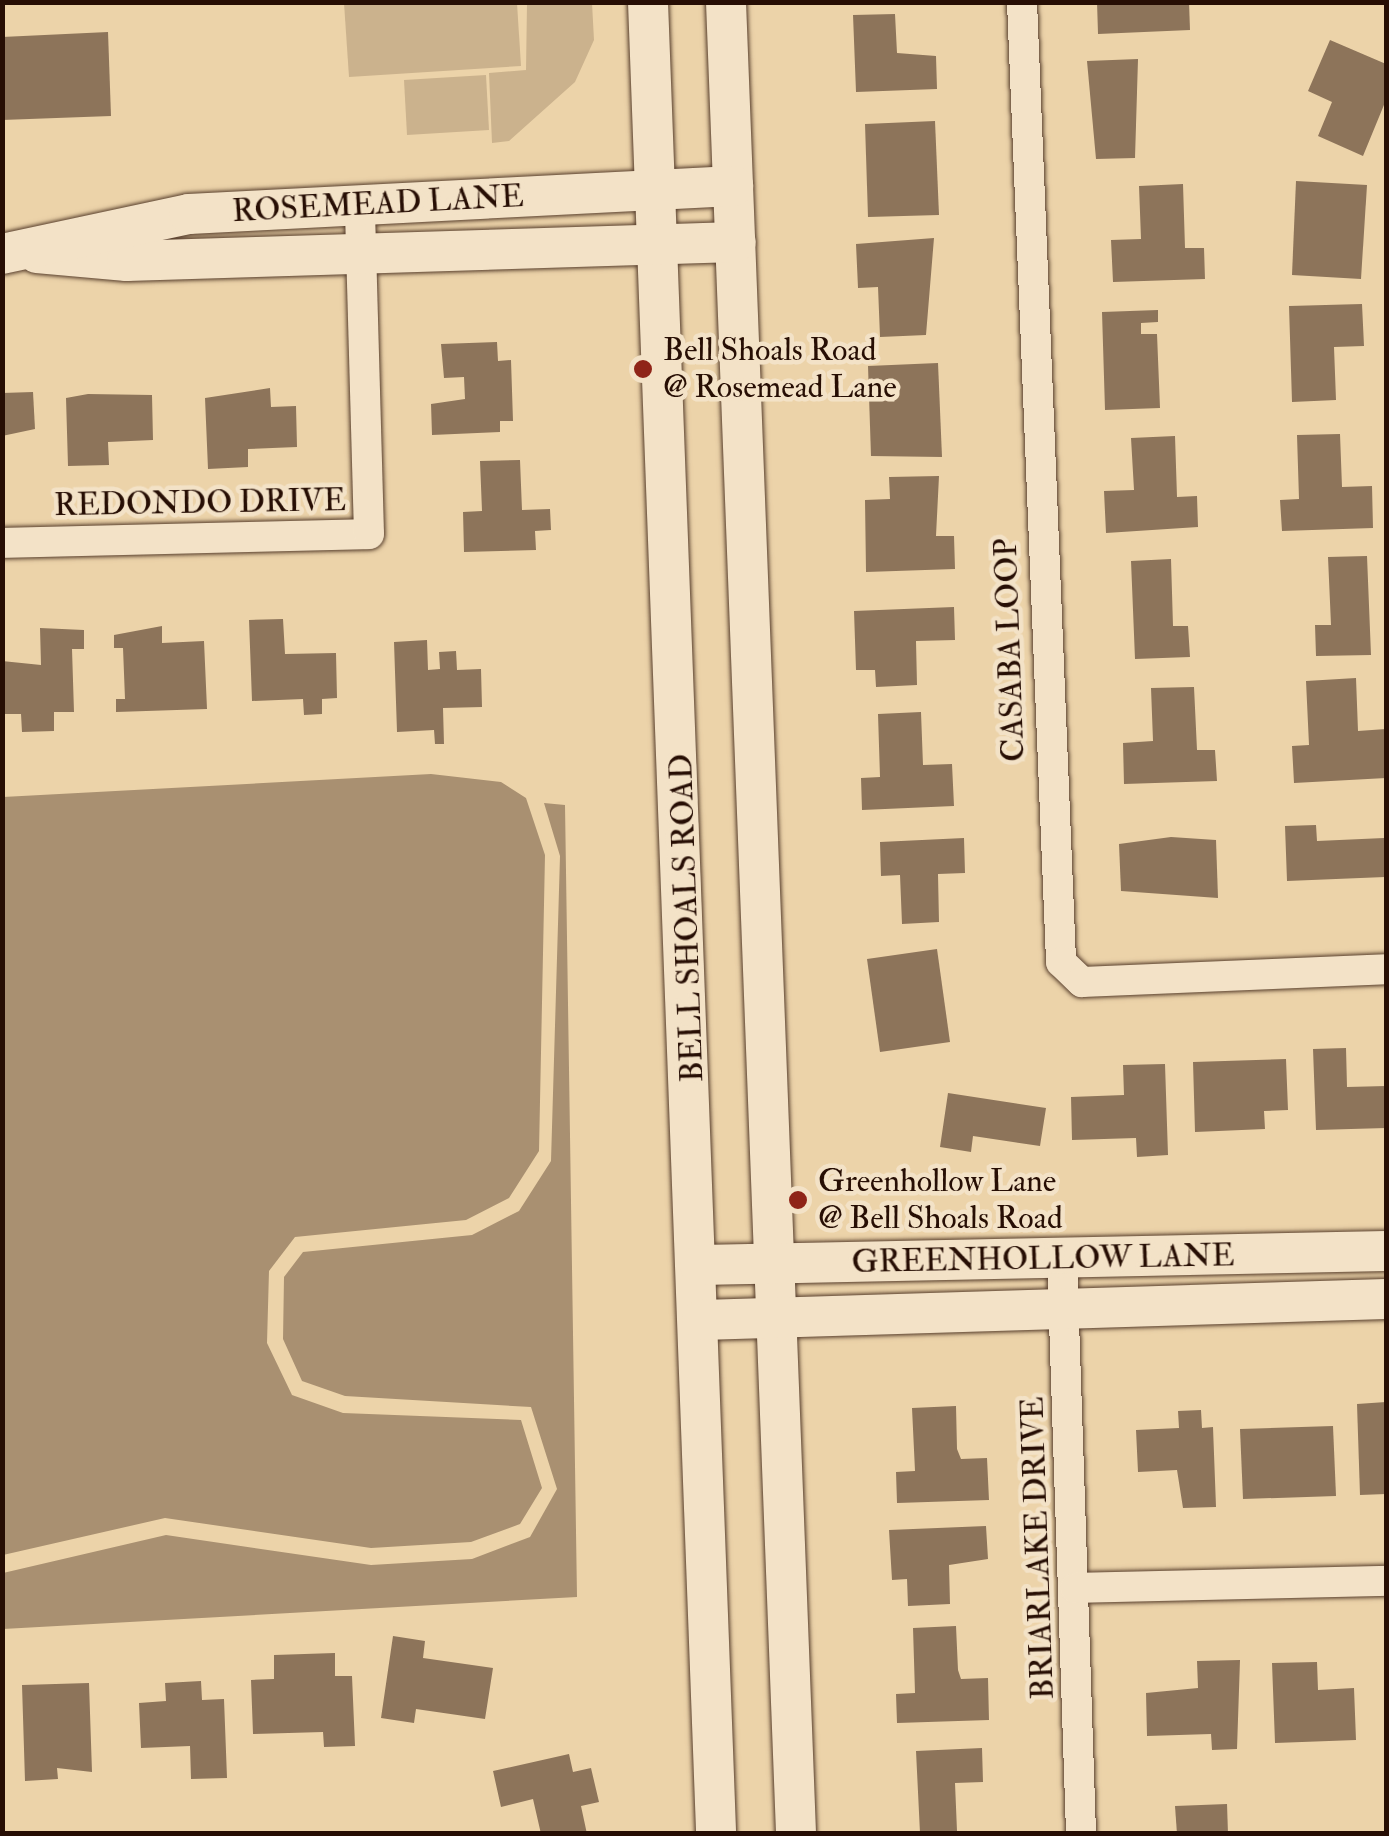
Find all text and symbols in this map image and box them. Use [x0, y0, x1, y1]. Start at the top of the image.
street label: ROSEMEAD LANE [231, 177, 525, 231]
place label: Bell Shoals Road @ Rosemead Lane [663, 332, 896, 407]
marker: Bell Shoals Road @ Rosemead Lane [632, 358, 654, 380]
street label: REDONDO DRIVE [54, 481, 346, 525]
street label: CASABA LOOP [987, 538, 1033, 762]
street label: BELL SHOALS ROAD [662, 753, 712, 1083]
place label: Greenhollow Lane @ Bell Shoals Road [818, 1163, 1063, 1238]
marker: Greenhollow Lane @ Bell Shoals Road [787, 1189, 809, 1211]
street label: GREENHOLLOW LANE [851, 1236, 1235, 1282]
street label: BRIARLAKE DRIVE [1014, 1396, 1062, 1700]

